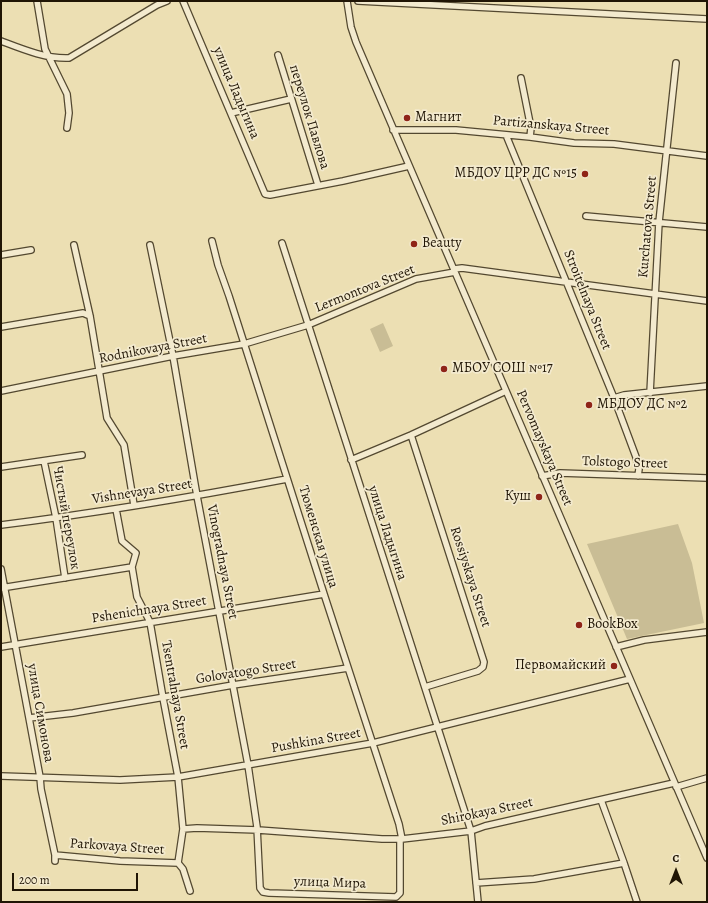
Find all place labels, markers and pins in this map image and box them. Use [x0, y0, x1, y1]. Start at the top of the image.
place label: Магнит [415, 110, 462, 126]
marker: Магнит [402, 113, 412, 123]
place label: МБДОУ ЦРР ДС №15 [455, 166, 577, 182]
marker: МБДОУ ЦРР ДС №15 [580, 169, 590, 179]
place label: Beauty [422, 236, 461, 252]
marker: Beauty [409, 239, 419, 249]
place label: МБОУ СОШ №17 [452, 361, 553, 377]
marker: МБОУ СОШ №17 [439, 364, 449, 374]
place label: МБДОУ ДС №2 [597, 397, 687, 413]
marker: МБДОУ ДС №2 [584, 400, 594, 410]
place label: Куш [505, 489, 531, 505]
marker: Куш [534, 492, 544, 502]
place label: BookBox [587, 617, 638, 633]
marker: BookBox [574, 620, 584, 630]
place label: Первомайский [515, 658, 606, 674]
marker: Первомайский [609, 661, 619, 671]

